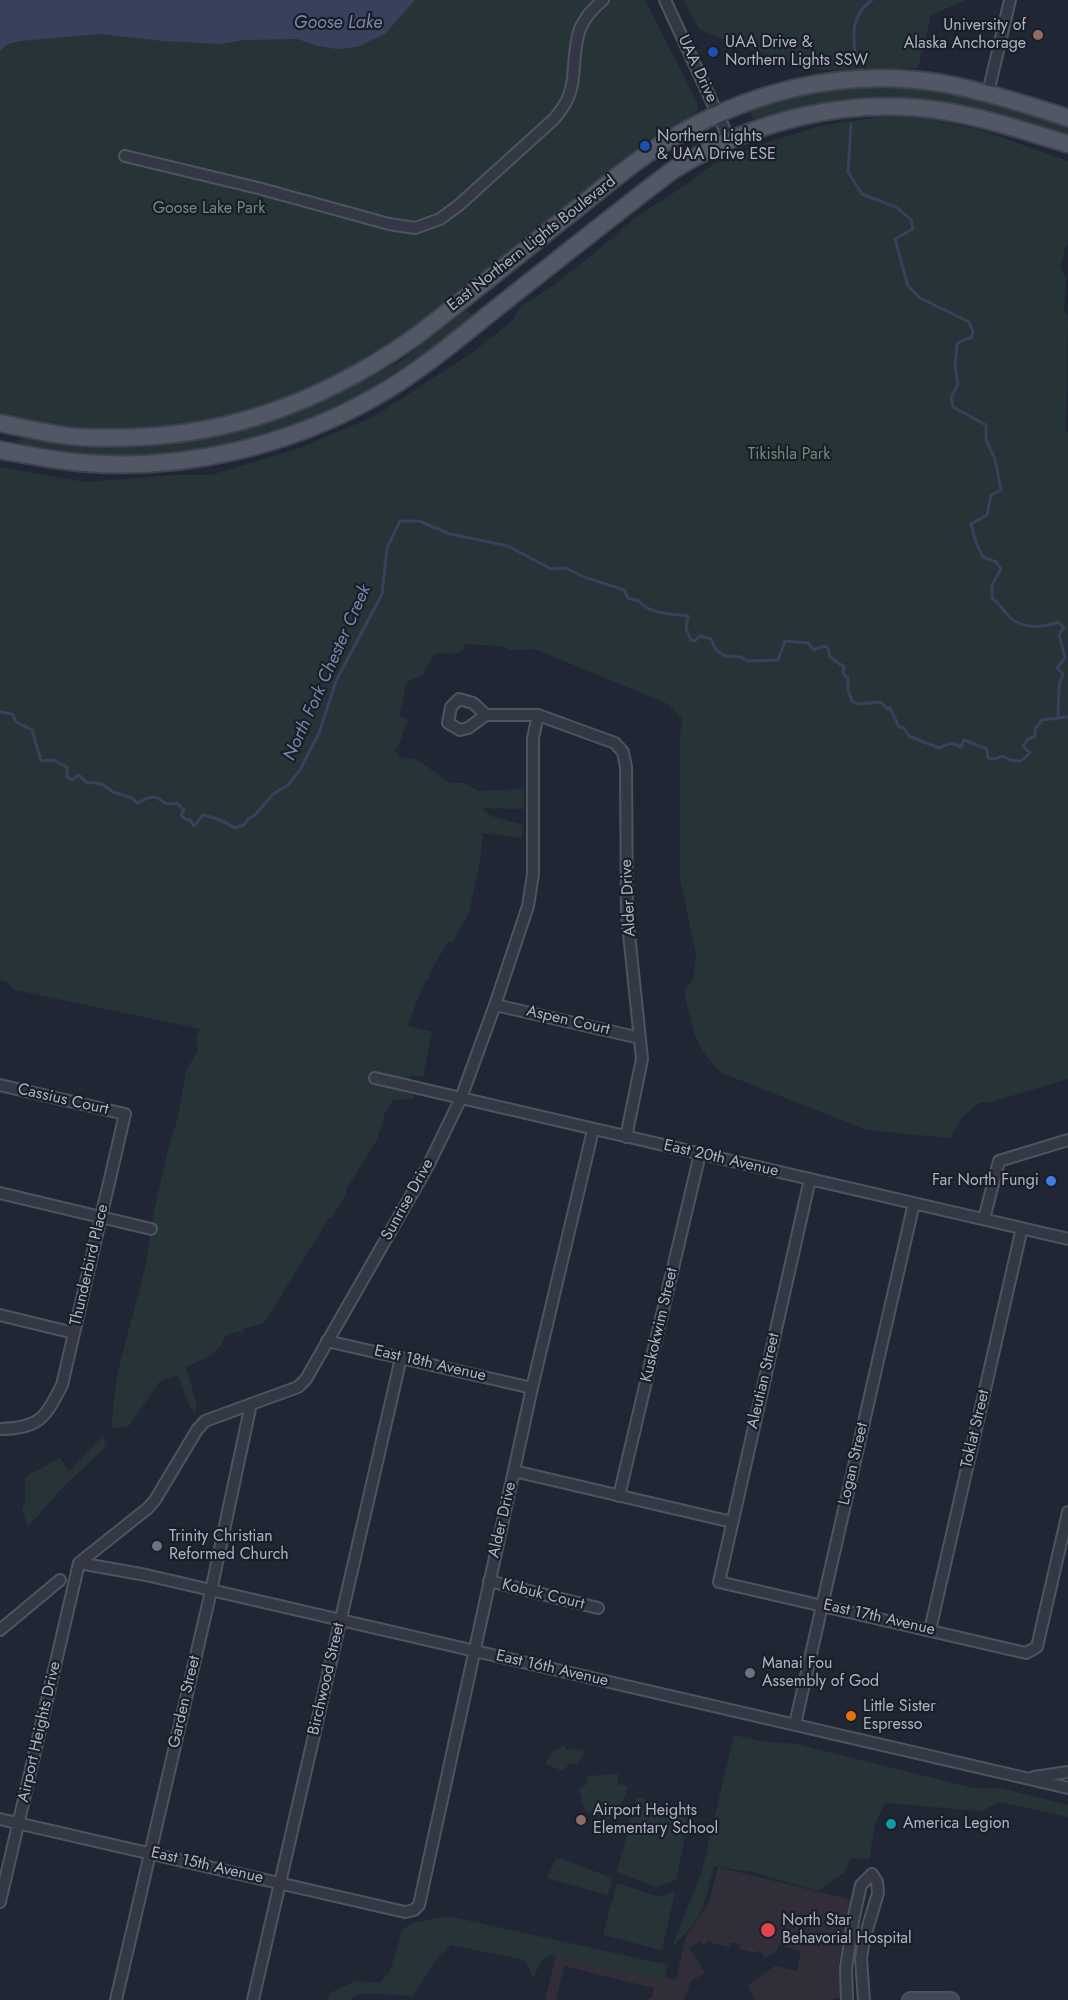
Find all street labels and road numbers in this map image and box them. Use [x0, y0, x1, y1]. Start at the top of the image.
street label: UAA Drive [673, 32, 721, 106]
street label: East Northern Lights Boulevard [444, 172, 620, 316]
street label: Alder Drive [617, 859, 641, 937]
street label: Aspen Court [524, 1002, 612, 1040]
street label: Cassius Court [16, 1080, 110, 1120]
street label: East 20th Avenue [662, 1136, 780, 1182]
street label: Sunrise Drive [378, 1156, 438, 1244]
street label: Thunderbird Place [67, 1202, 113, 1328]
street label: Kuskokwim Street [638, 1266, 682, 1384]
street label: Aleutian Street [744, 1331, 784, 1431]
street label: East 18th Avenue [372, 1342, 488, 1386]
street label: Toklat Street [958, 1388, 994, 1470]
street label: Logan Street [835, 1421, 873, 1507]
street label: Alder Drive [485, 1480, 521, 1560]
street label: Kobuk Court [500, 1576, 586, 1614]
street label: East 17th Avenue [821, 1596, 937, 1640]
street label: Birchwood Street [305, 1621, 349, 1737]
street label: East 16th Avenue [494, 1647, 610, 1691]
street label: Garden Street [165, 1654, 205, 1750]
street label: Airport Heights Drive [14, 1660, 66, 1804]
street label: East 15th Avenue [149, 1844, 265, 1888]

